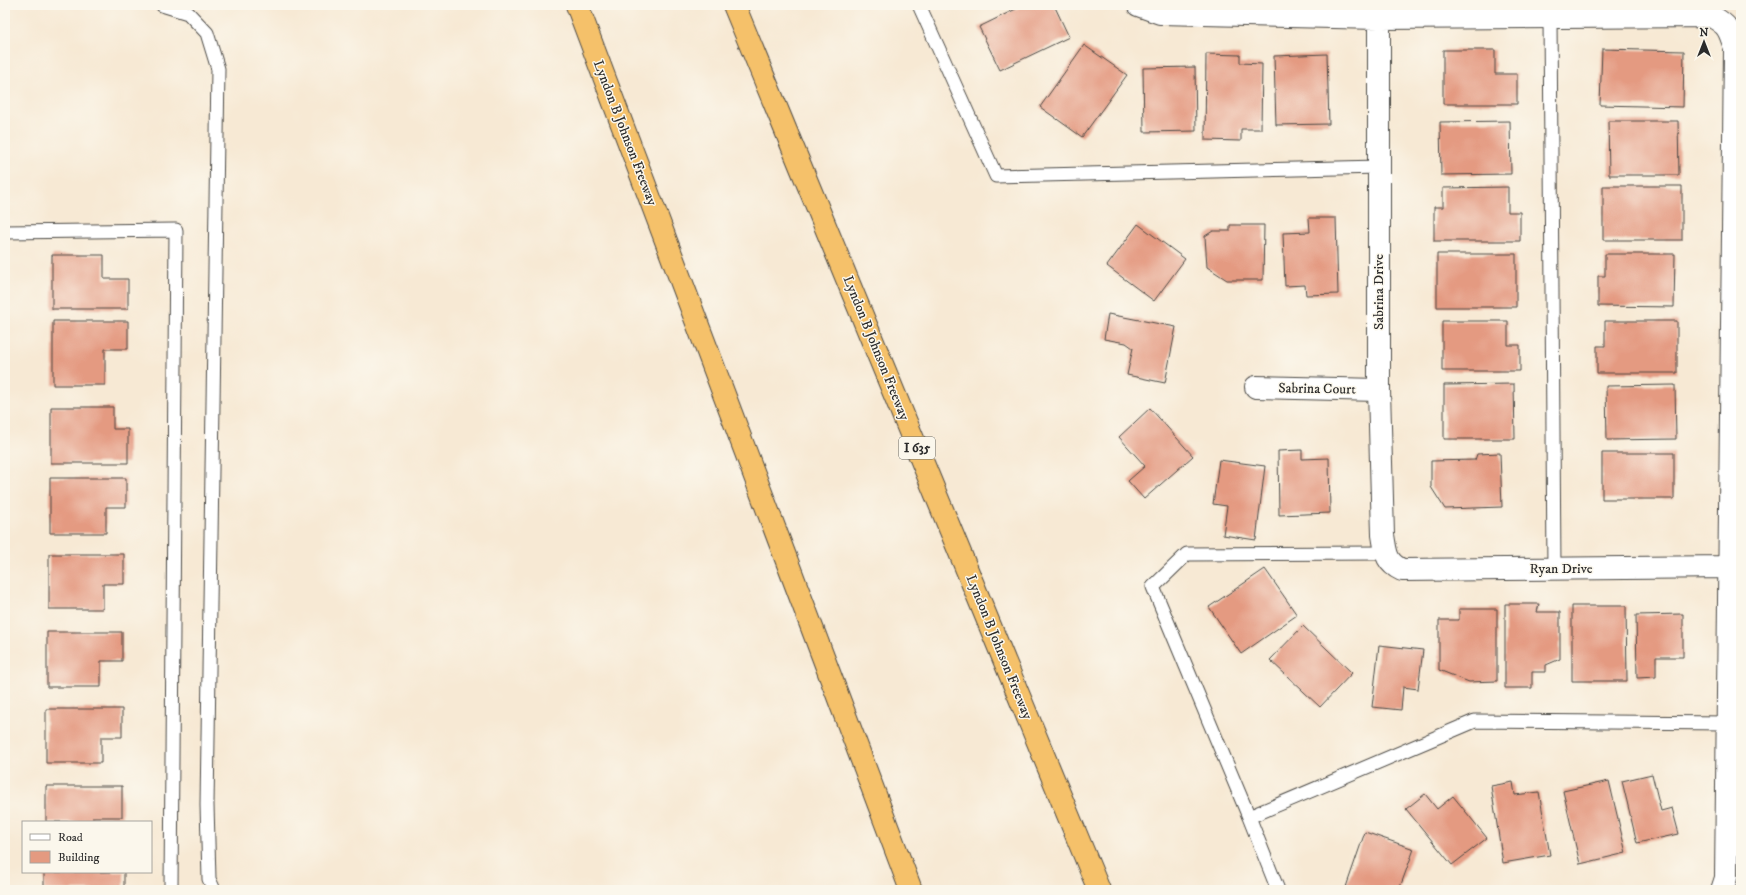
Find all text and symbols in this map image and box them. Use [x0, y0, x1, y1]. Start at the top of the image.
north arrow [1684, 22, 1724, 62]
text: N [1699, 26, 1709, 40]
street label: Lyndon B Johnson Freeway [589, 58, 661, 209]
street label: Sabrina Drive [1370, 254, 1388, 330]
street label: Lyndon B Johnson Freeway [839, 273, 913, 423]
street label: Sabrina Court [1278, 379, 1356, 399]
road number: I 635 [899, 437, 935, 459]
street label: Ryan Drive [1529, 560, 1593, 578]
street label: Lyndon B Johnson Freeway [962, 572, 1036, 722]
legend [22, 821, 152, 873]
text: Road [58, 830, 83, 845]
text: Building [58, 850, 99, 865]

